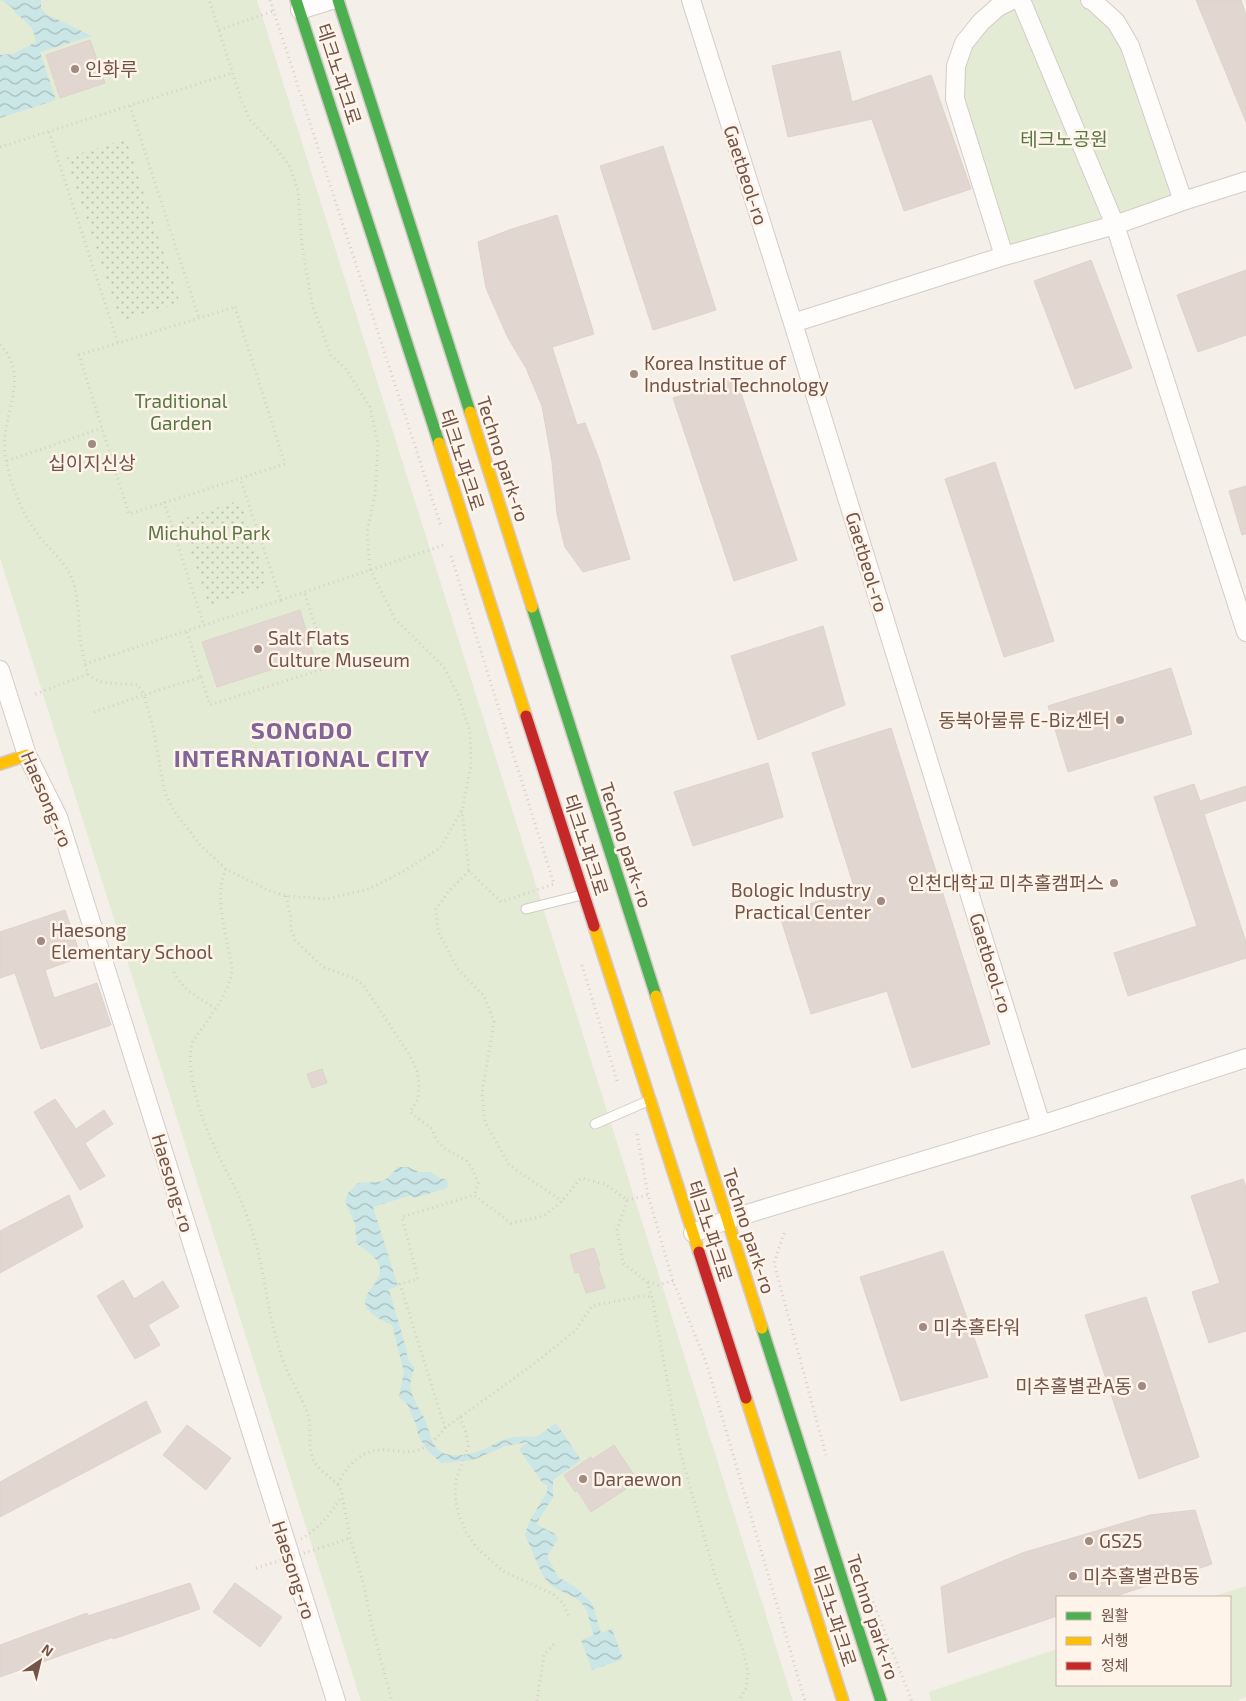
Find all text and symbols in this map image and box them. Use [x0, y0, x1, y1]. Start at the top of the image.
street label: 테크노파크로 [312, 20, 367, 127]
place label: 인화루 [85, 57, 137, 80]
marker: 인화루 [69, 63, 81, 75]
street label: Gaetbeol-ro [720, 122, 773, 228]
park label: 테크노공원 [1020, 127, 1108, 150]
place label: Korea Institue of Industrial Technology [644, 351, 829, 396]
marker: Korea Institue of Industrial Technology [628, 368, 640, 380]
park label: Traditional Garden [135, 389, 228, 434]
street label: Techno park-ro [472, 393, 535, 524]
street label: 테크노파크로 [435, 406, 490, 513]
marker: 십이지신상 [86, 438, 98, 450]
place label: 십이지신상 [48, 451, 136, 474]
street label: Gaetbeol-ro [841, 509, 894, 615]
park label: Michuhol Park [148, 521, 271, 544]
place label: Salt Flats Culture Museum [268, 626, 410, 671]
marker: Salt Flats Culture Museum [252, 643, 264, 655]
place label: 동북아물류 E-Biz센터 [938, 708, 1110, 731]
marker: 동북아물류 E-Biz센터 [1114, 714, 1126, 726]
district label: SONGDO INTERNATIONAL CITY [174, 715, 430, 772]
street label: Haesong-ro [17, 747, 78, 850]
street label: Techno park-ro [595, 779, 658, 910]
street label: 테크노파크로 [559, 791, 614, 898]
place label: 인천대학교 미추홀캠퍼스 [907, 871, 1104, 894]
marker: 인천대학교 미추홀캠퍼스 [1108, 877, 1120, 889]
place label: Bologic Industry Practical Center [731, 878, 871, 923]
marker: Bologic Industry Practical Center [875, 895, 887, 907]
street label: Gaetbeol-ro [965, 910, 1018, 1016]
place label: Haesong Elementary School [51, 918, 213, 963]
marker: Haesong Elementary School [35, 935, 47, 947]
street label: Haesong-ro [148, 1131, 199, 1235]
street label: Techno park-ro [718, 1165, 781, 1296]
street label: 테크노파크로 [683, 1177, 738, 1284]
place label: 미추홀타워 [933, 1315, 1020, 1338]
marker: 미추홀타워 [917, 1321, 929, 1333]
place label: 미추홀별관A동 [1015, 1374, 1132, 1397]
marker: 미추홀별관A동 [1136, 1380, 1148, 1392]
place label: Daraewon [593, 1467, 682, 1490]
marker: Daraewon [577, 1473, 589, 1485]
street label: Haesong-ro [268, 1518, 321, 1622]
place label: GS25 [1099, 1529, 1142, 1552]
marker: GS25 [1083, 1535, 1095, 1547]
street label: Techno park-ro [842, 1551, 905, 1682]
street label: 테크노파크로 [807, 1562, 862, 1669]
place label: 미추홀별관B동 [1083, 1564, 1200, 1587]
marker: 미추홀별관B동 [1067, 1570, 1079, 1582]
legend [1056, 1596, 1231, 1686]
text: 원활 [1101, 1606, 1129, 1624]
text: 서행 [1101, 1631, 1129, 1649]
north arrow [15, 1636, 65, 1686]
text: N [39, 1640, 57, 1660]
text: 정체 [1101, 1656, 1129, 1674]

